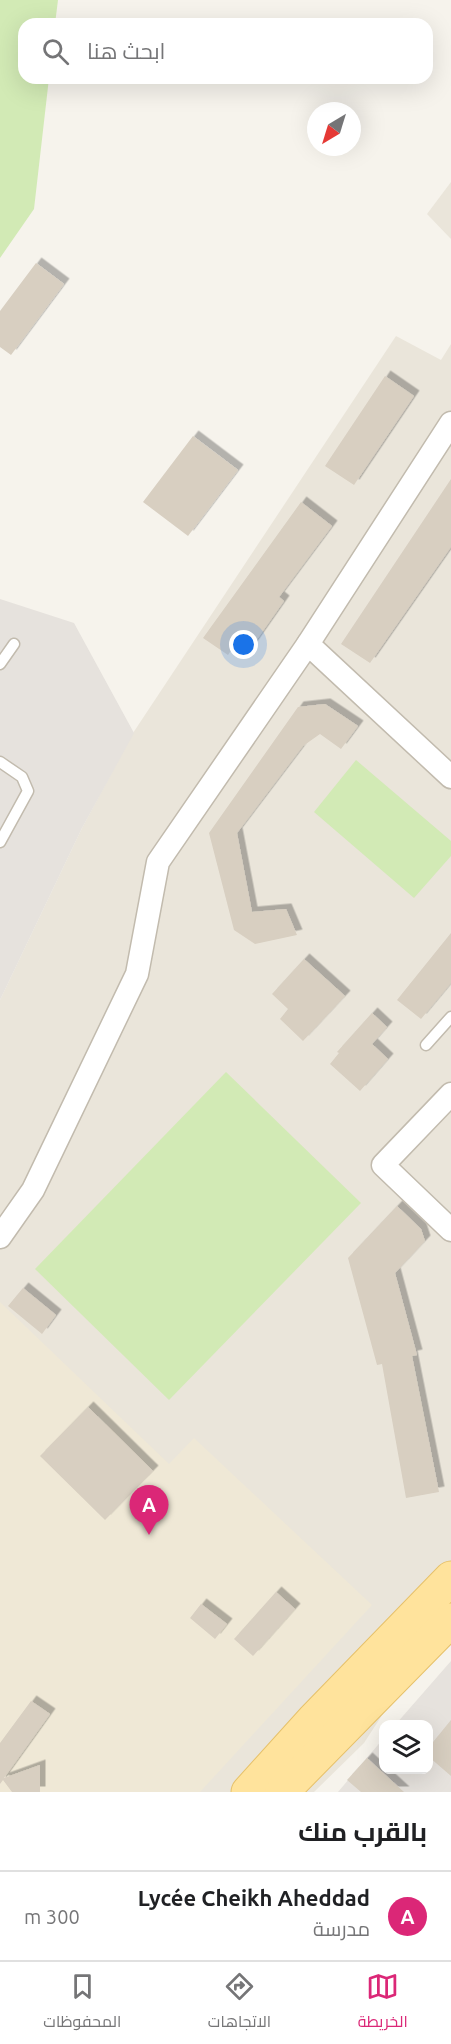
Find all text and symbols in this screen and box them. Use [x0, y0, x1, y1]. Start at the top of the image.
search box [18, 18, 433, 84]
icon: search [39, 35, 72, 68]
text: ابحث هنا [87, 38, 166, 63]
north arrow [307, 102, 361, 156]
your location [229, 630, 258, 659]
pin: A [130, 1486, 168, 1535]
map controls [379, 1720, 433, 1774]
button: layers [379, 1720, 433, 1774]
text: بالقرب منك [298, 1817, 427, 1846]
text: Lycée Cheikh Aheddad [138, 1885, 370, 1910]
text: 300 m [24, 1905, 80, 1928]
text: A [400, 1905, 415, 1928]
text: مدرسة [313, 1917, 370, 1940]
tab: المحفوظات [43, 1970, 121, 2036]
tab: الاتجاهات [208, 1970, 271, 2036]
tab: الخريطة [358, 1970, 408, 2036]

